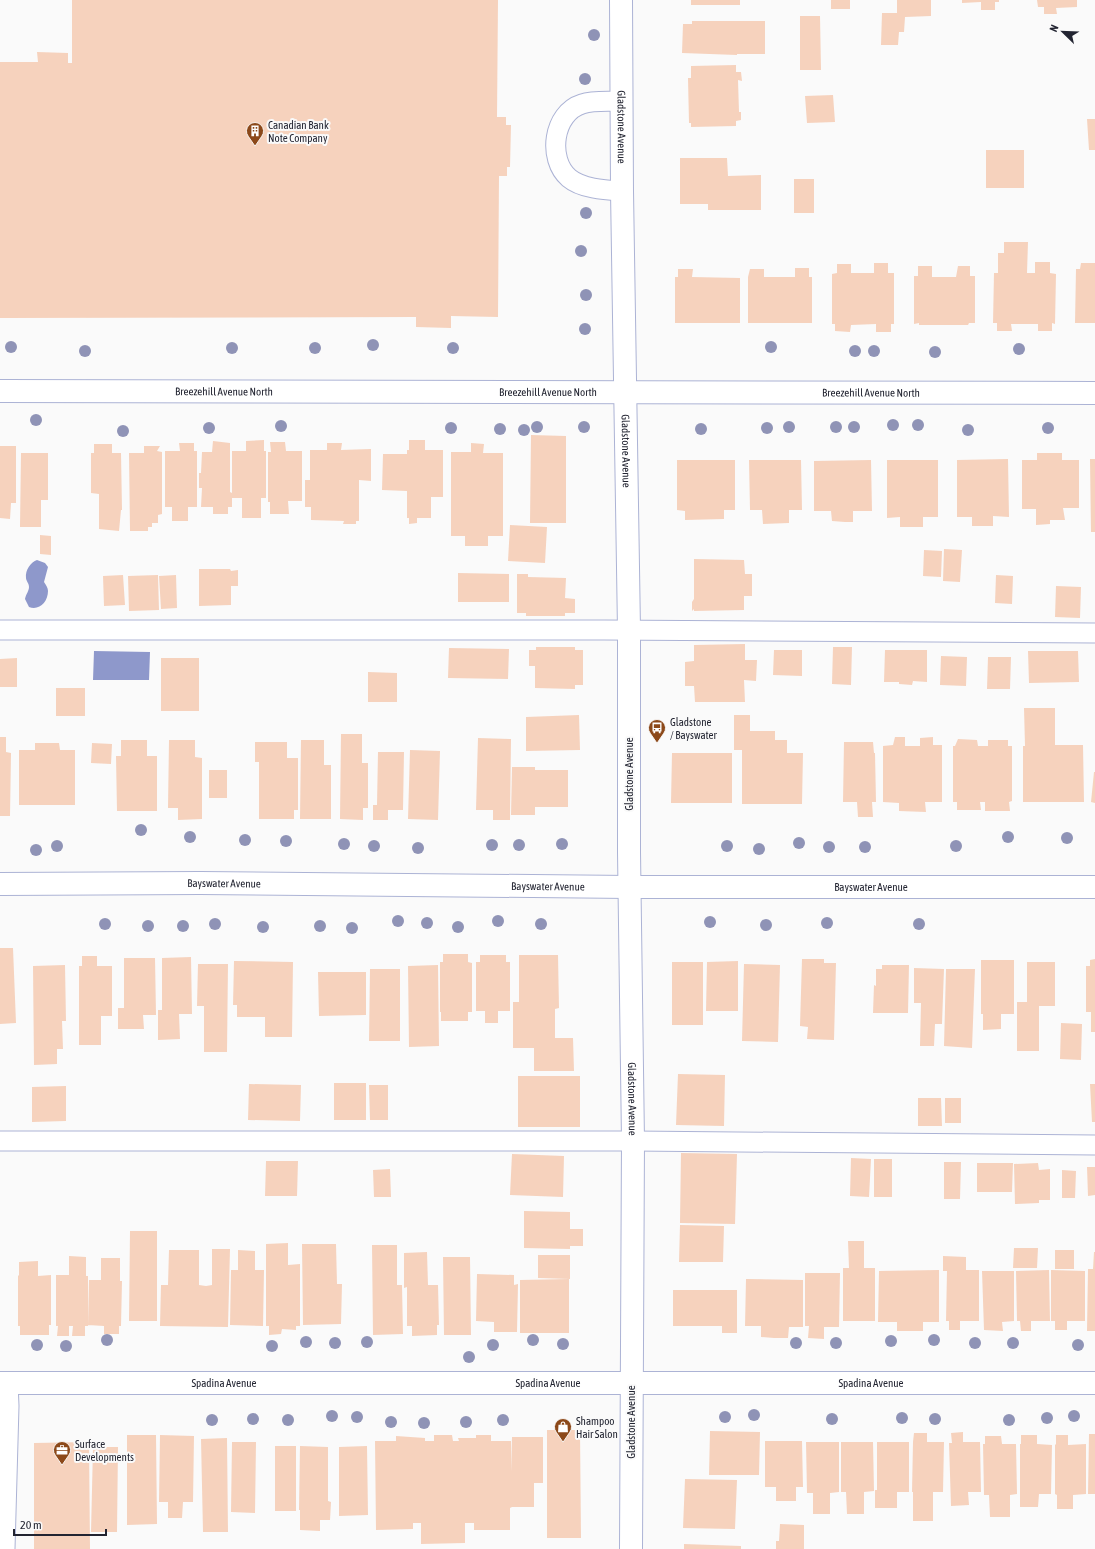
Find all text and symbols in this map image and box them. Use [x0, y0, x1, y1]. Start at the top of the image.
north arrow [1043, 12, 1083, 52]
text: N [1047, 23, 1061, 33]
street label: Gladstone Avenue [615, 90, 628, 164]
place label: Canadian Bank Note Company [268, 119, 329, 144]
building icon: Canadian Bank Note Company [245, 121, 265, 146]
street label: Breezehill Avenue North [175, 385, 273, 397]
street label: Breezehill Avenue North [499, 386, 597, 398]
street label: Breezehill Avenue North [822, 387, 920, 399]
street label: Gladstone Avenue [620, 414, 633, 488]
place label: Gladstone / Bayswater [670, 716, 718, 741]
bus stop icon: Gladstone / Bayswater [647, 718, 667, 743]
street label: Gladstone Avenue [623, 737, 635, 811]
street label: Bayswater Avenue [187, 877, 261, 890]
street label: Bayswater Avenue [511, 880, 585, 893]
street label: Bayswater Avenue [834, 881, 908, 893]
street label: Gladstone Avenue [626, 1062, 639, 1136]
street label: Spadina Avenue [191, 1377, 257, 1389]
street label: Spadina Avenue [515, 1377, 581, 1389]
street label: Spadina Avenue [838, 1377, 904, 1389]
street label: Gladstone Avenue [625, 1385, 637, 1459]
place label: Shampoo Hair Salon [576, 1415, 618, 1440]
shop icon: Shampoo Hair Salon [553, 1417, 573, 1442]
place label: Surface Developments [75, 1438, 134, 1463]
office icon: Surface Developments [52, 1440, 72, 1465]
scale bar [14, 1511, 106, 1537]
text: 20 m [20, 1518, 42, 1532]

